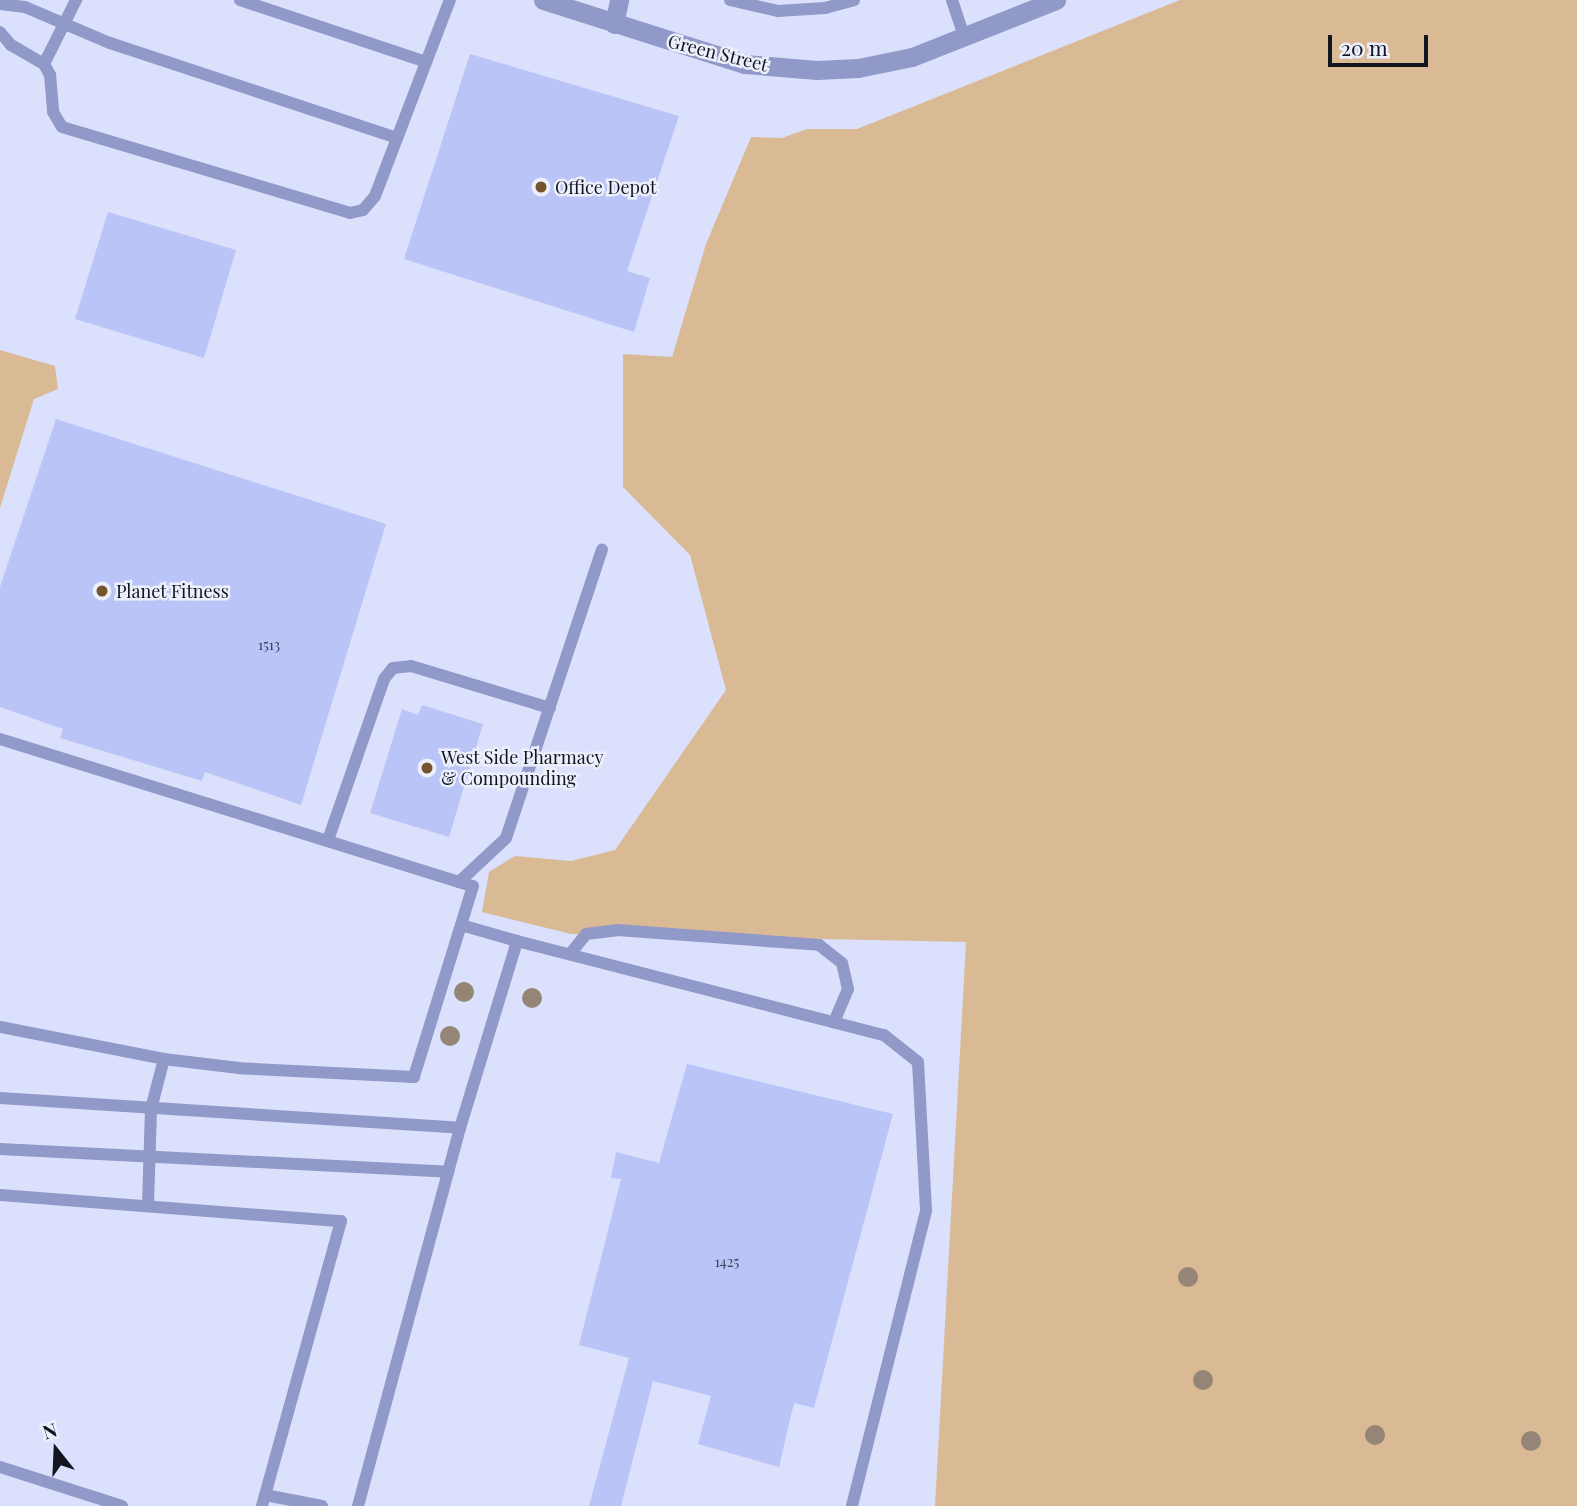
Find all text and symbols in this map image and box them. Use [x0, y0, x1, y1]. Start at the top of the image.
scale bar [1332, 21, 1432, 65]
street label: Green Street [666, 30, 770, 76]
text: 20 m [1341, 33, 1388, 61]
place label: Office Depot [555, 176, 656, 198]
marker: Office Depot [533, 179, 549, 195]
place label: Planet Fitness [116, 580, 229, 602]
marker: Planet Fitness [94, 583, 110, 599]
house number: 1513 [258, 637, 280, 653]
place label: West Side Pharmacy & Compounding [441, 747, 604, 790]
marker: West Side Pharmacy & Compounding [419, 760, 435, 776]
house number: 1425 [715, 1254, 739, 1270]
north arrow [21, 1415, 91, 1485]
text: N [39, 1416, 60, 1445]

